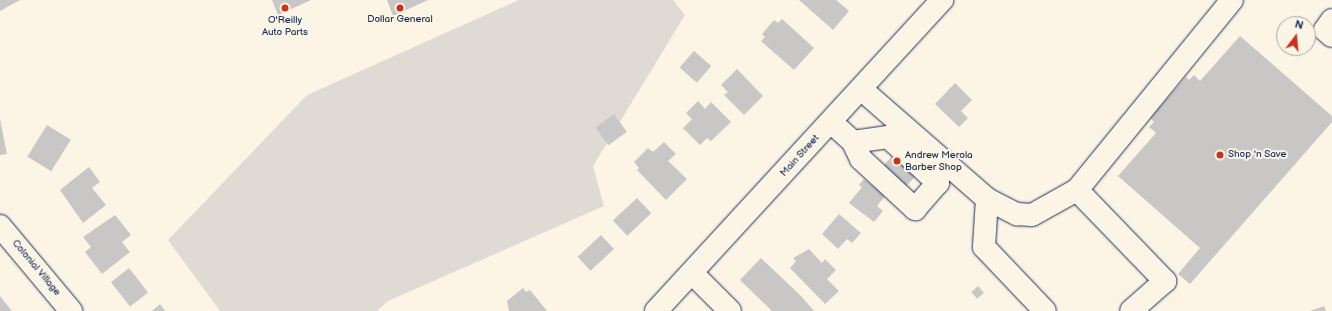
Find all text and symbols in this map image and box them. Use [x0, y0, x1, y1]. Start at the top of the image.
marker: O'Reilly Auto Parts [280, 3, 290, 13]
marker: Dollar General [395, 3, 405, 13]
place label: O'Reilly Auto Parts [262, 14, 308, 38]
place label: Dollar General [367, 14, 433, 26]
north arrow [1276, 16, 1316, 56]
text: N [1293, 18, 1305, 32]
street label: Main Street [778, 133, 822, 179]
place label: Andrew Merola Barber Shop [905, 149, 973, 172]
place label: Shop 'n Save [1228, 149, 1287, 161]
marker: Shop 'n Save [1215, 150, 1225, 160]
marker: Andrew Merola Barber Shop [892, 156, 902, 166]
street label: Colonial Village [9, 238, 63, 298]

